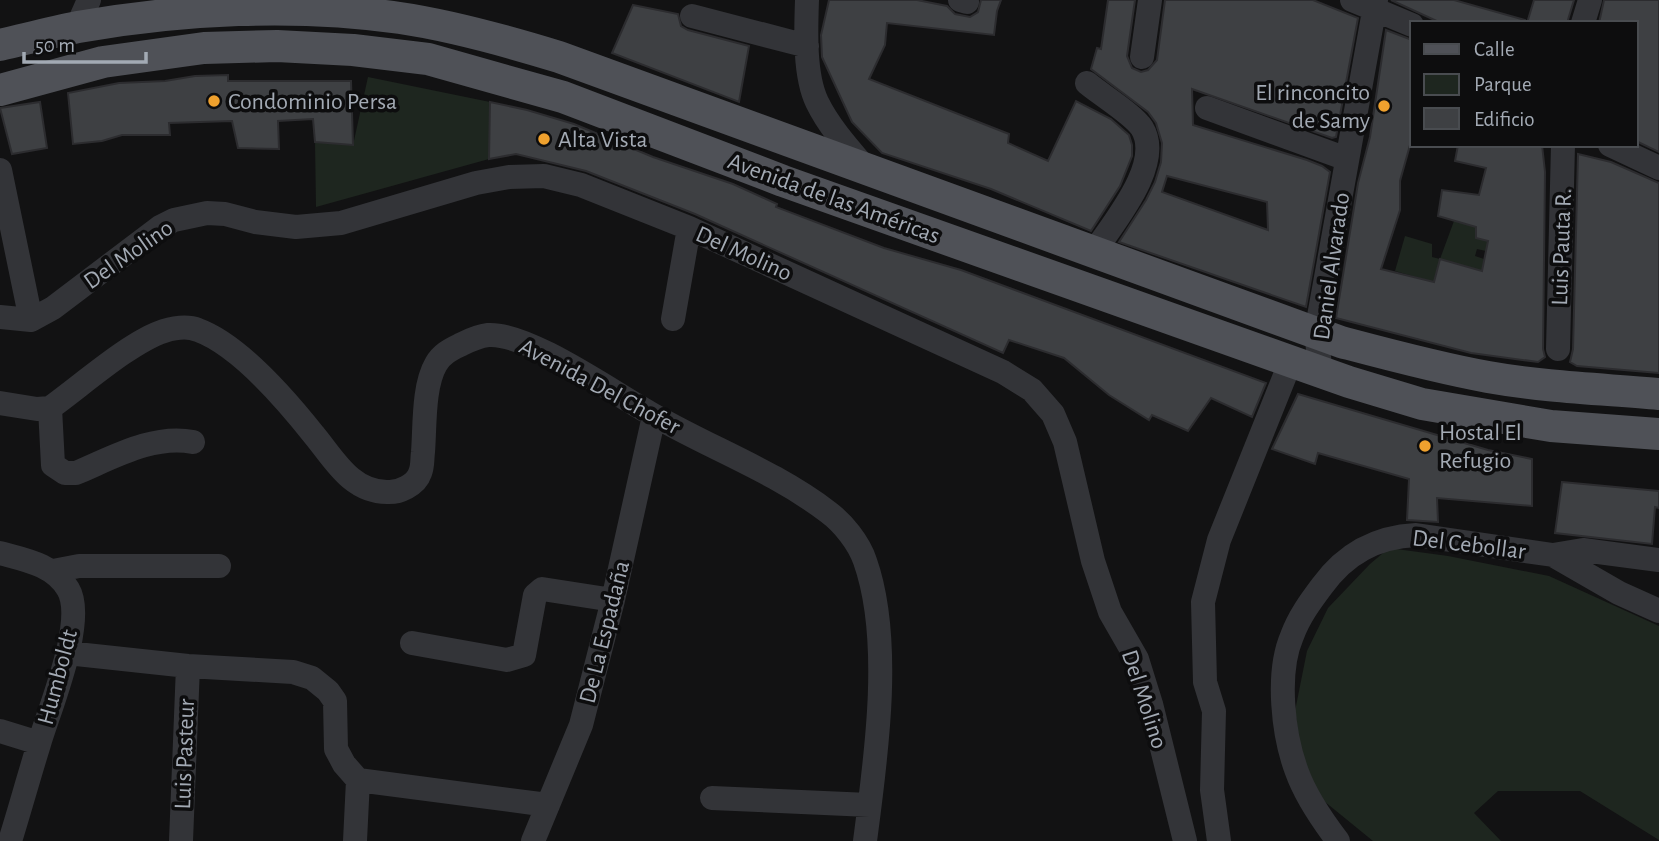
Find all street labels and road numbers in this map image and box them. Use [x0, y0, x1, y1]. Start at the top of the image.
street label: Avenida de las Américas [724, 149, 943, 248]
street label: Luis Pauta R. [1548, 188, 1576, 306]
street label: Daniel Alvarado [1310, 191, 1354, 341]
street label: Del Molino [80, 216, 177, 294]
street label: Del Molino [692, 222, 795, 286]
street label: Avenida Del Chofer [515, 334, 684, 439]
street label: Del Cebollar [1411, 526, 1527, 564]
street label: De La Espadaña [576, 558, 634, 706]
street label: Humboldt [34, 627, 82, 727]
street label: Del Molino [1117, 647, 1171, 752]
street label: Luis Pasteur [171, 698, 199, 810]

